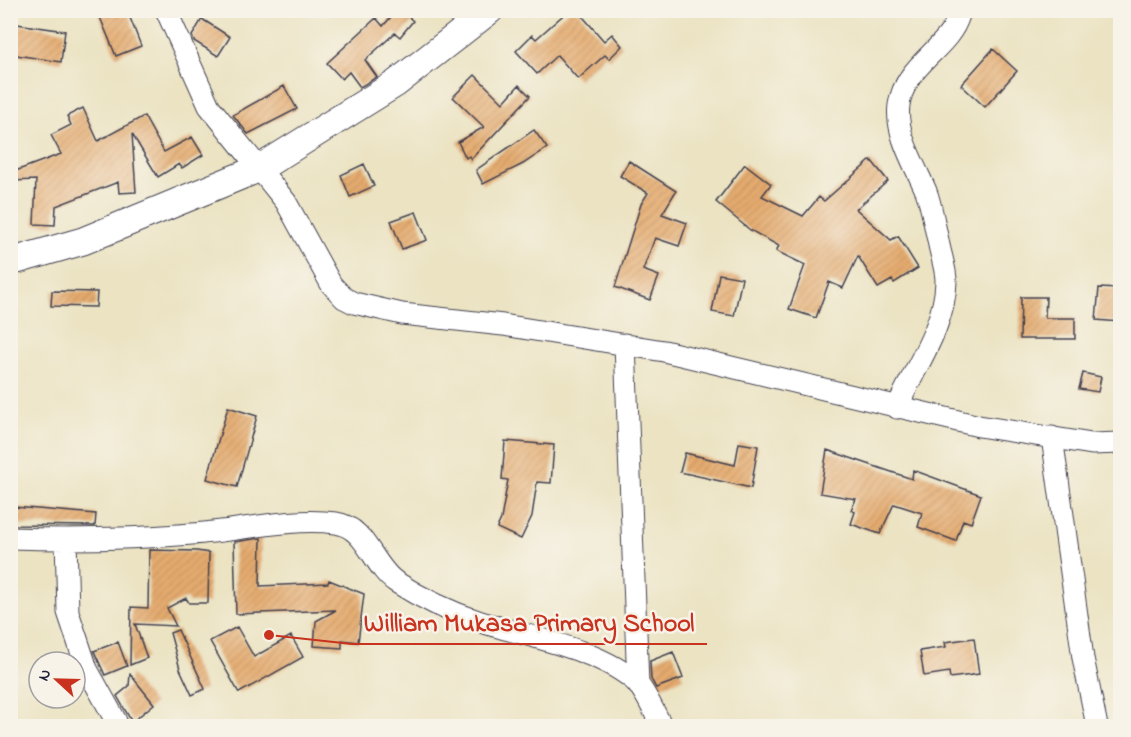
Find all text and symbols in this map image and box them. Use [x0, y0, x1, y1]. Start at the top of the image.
callout: William Mukasa Primary School [352, 600, 707, 644]
text: William Mukasa Primary School [364, 606, 694, 644]
north arrow [27, 650, 87, 710]
text: N [32, 665, 58, 685]

